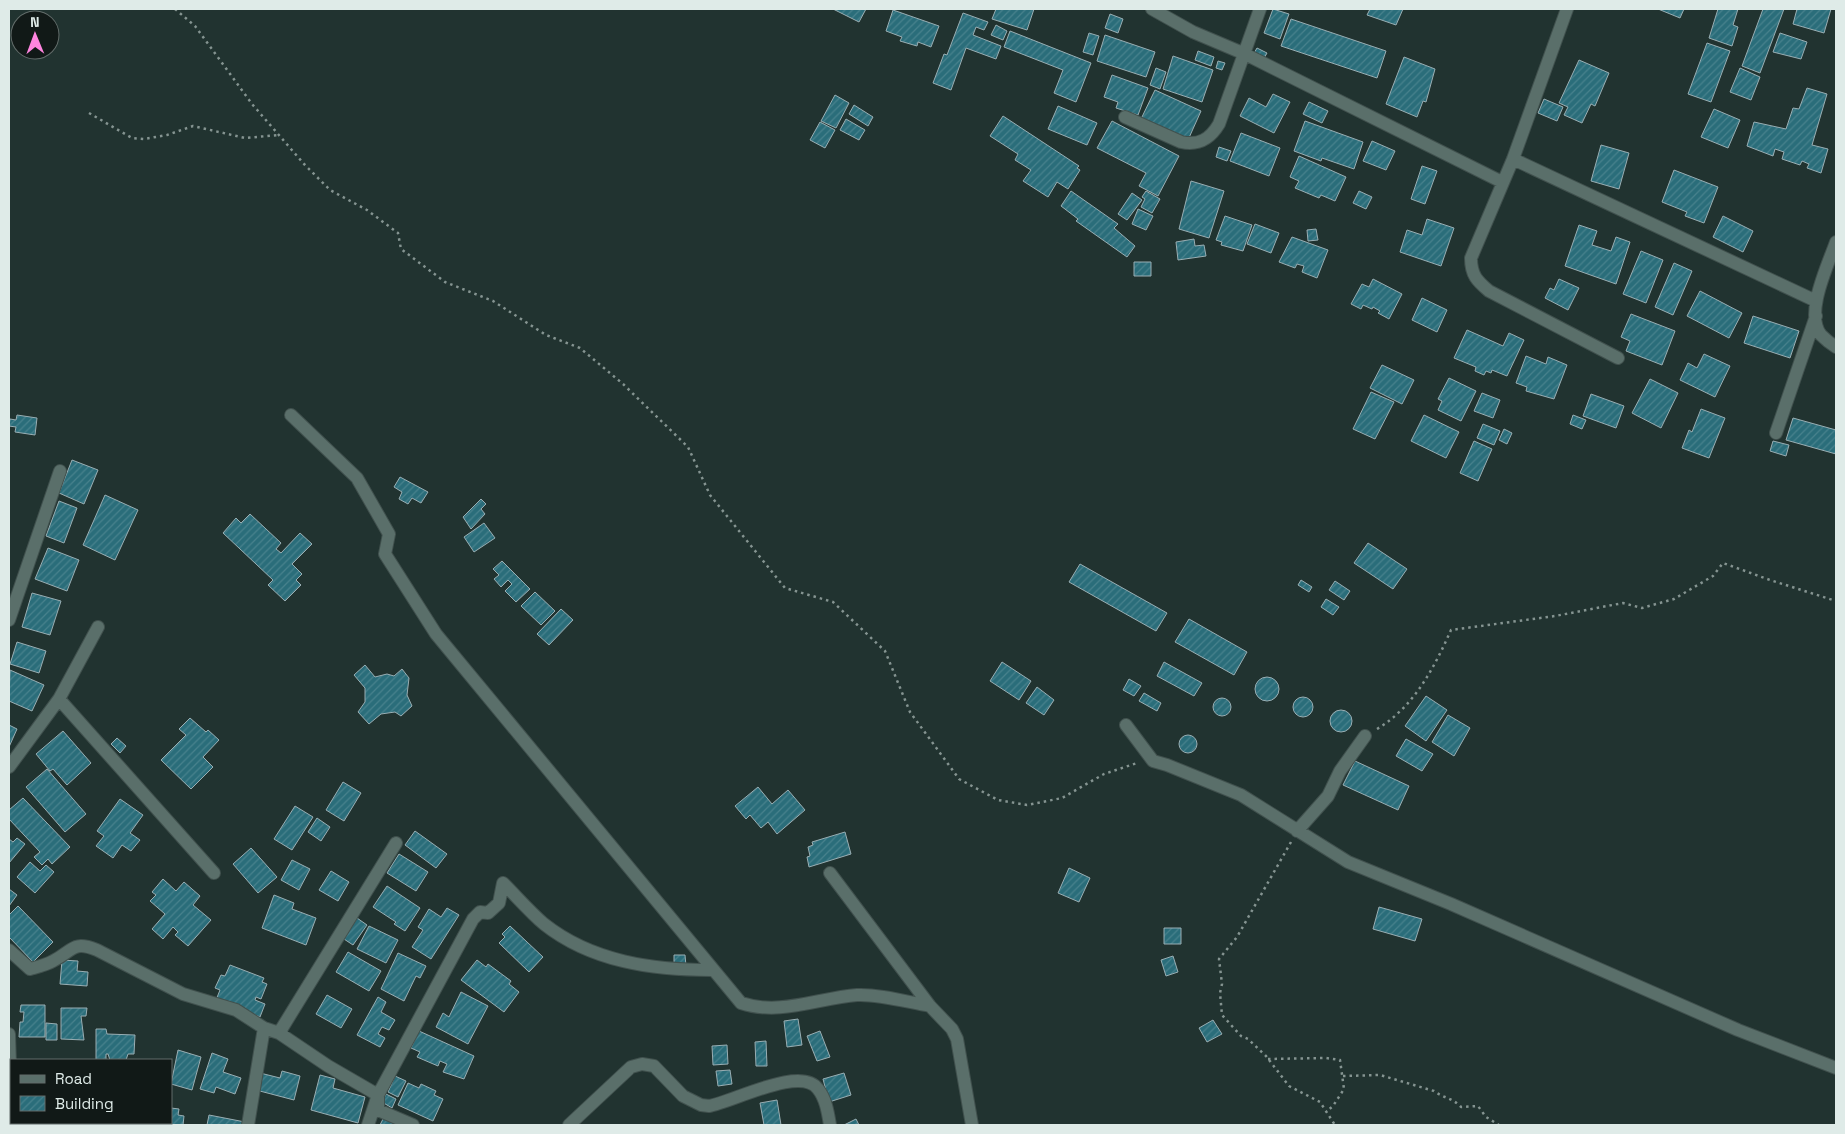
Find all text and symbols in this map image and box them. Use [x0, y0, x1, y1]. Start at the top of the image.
north arrow [10, 10, 60, 60]
text: N [30, 13, 40, 31]
legend [10, 1059, 172, 1124]
text: Road [55, 1069, 92, 1088]
text: Building [55, 1094, 114, 1113]

